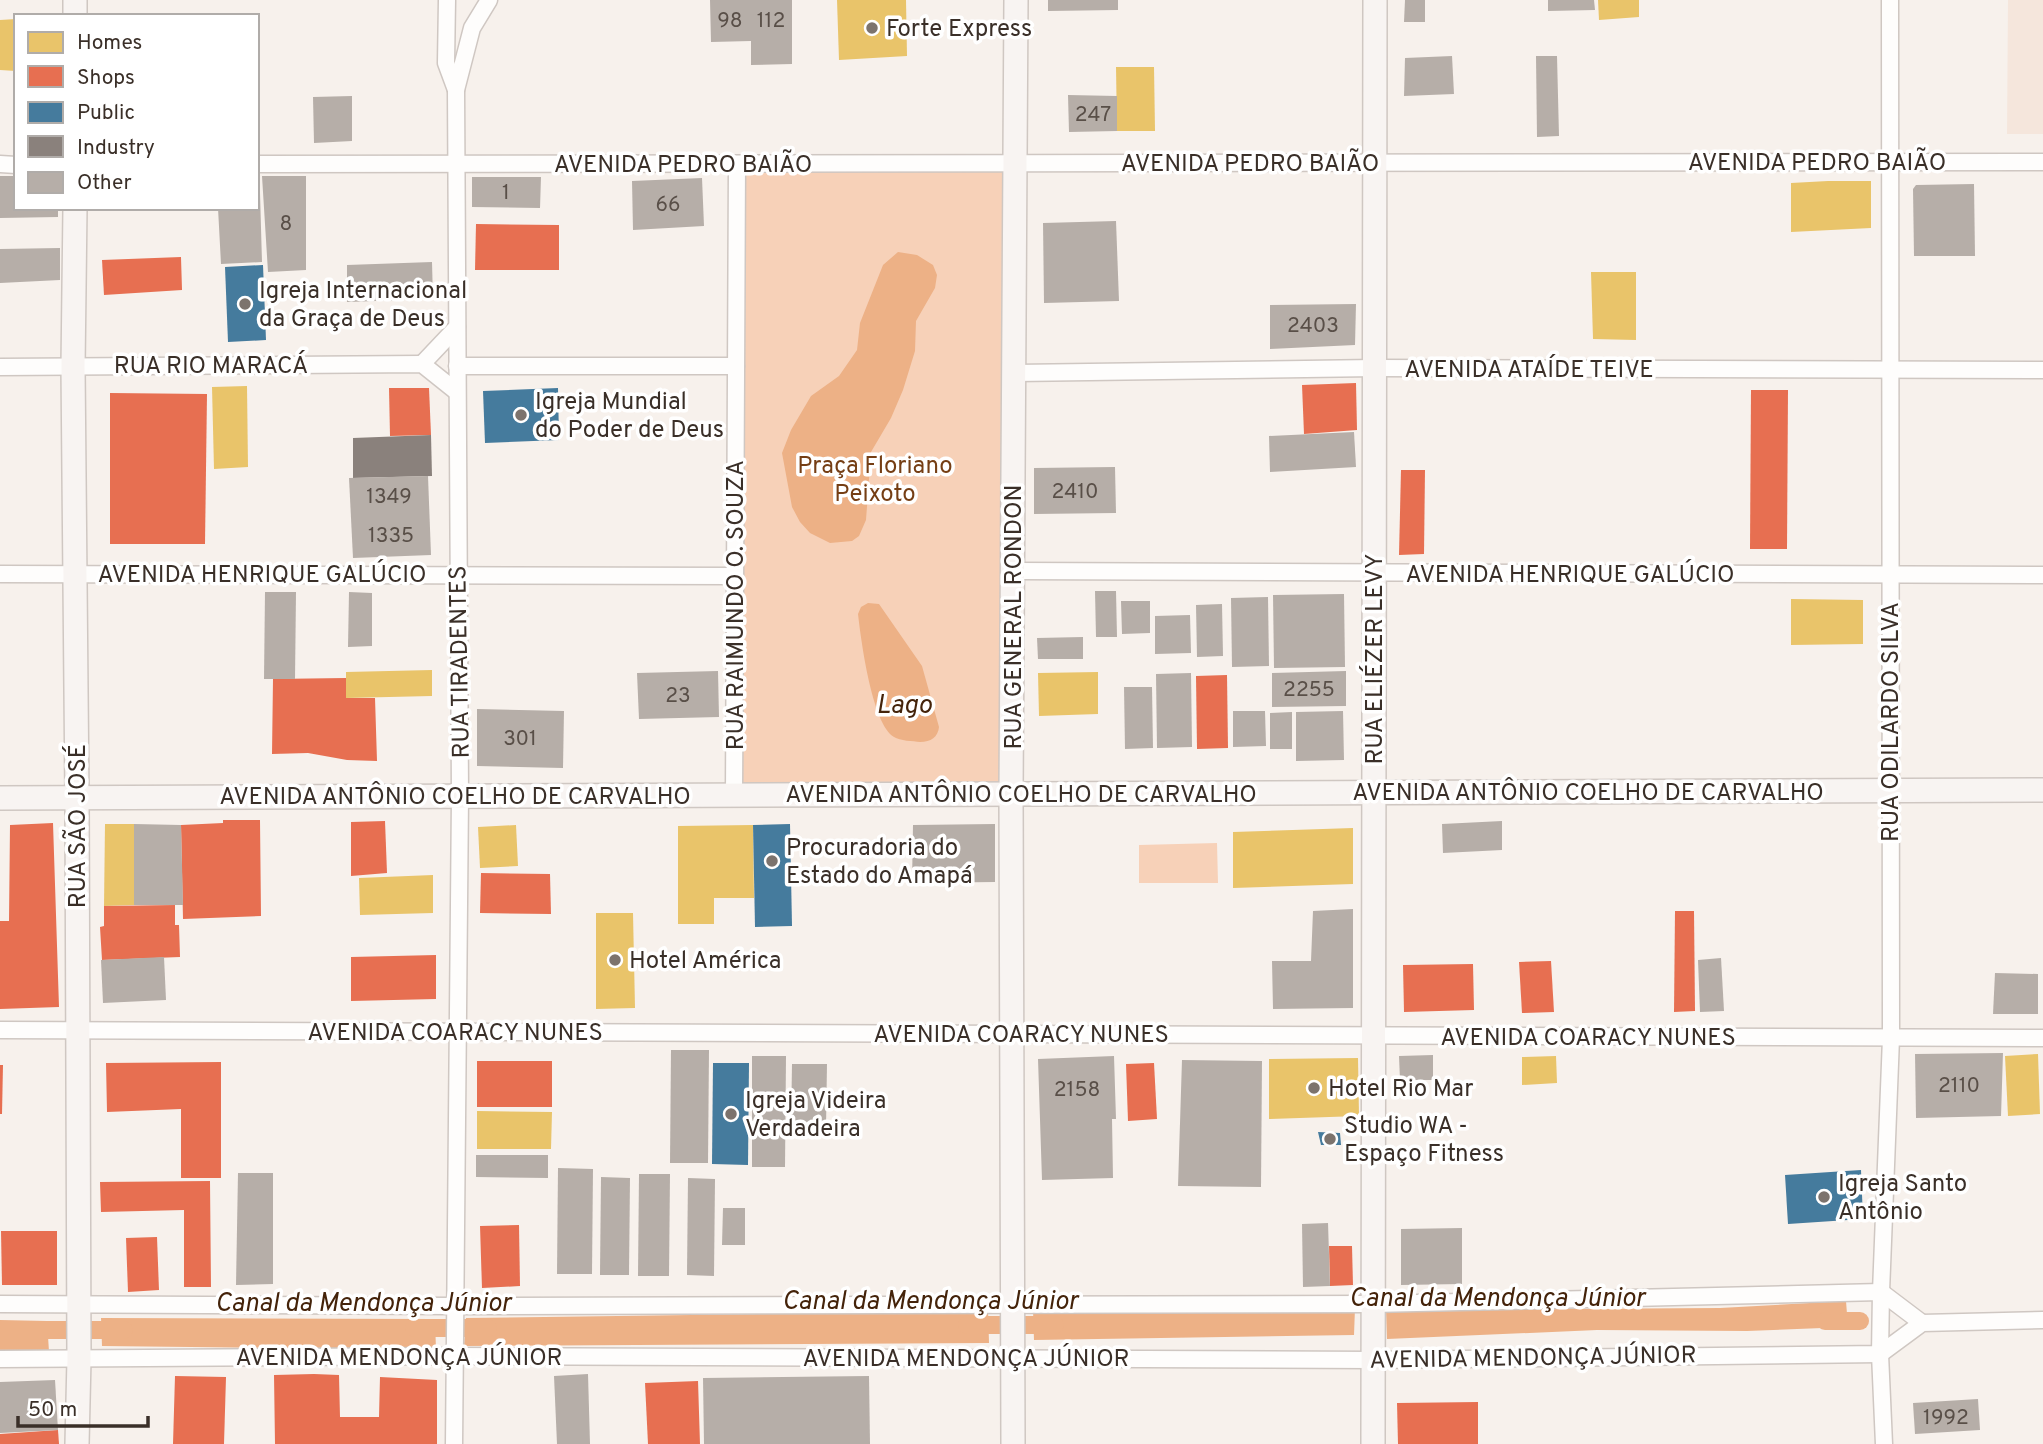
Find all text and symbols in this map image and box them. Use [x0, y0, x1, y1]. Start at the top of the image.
house number: 98 [717, 8, 743, 35]
house number: 112 [757, 8, 785, 35]
legend [14, 14, 259, 210]
place label: Forte Express [886, 15, 1032, 45]
marker: Forte Express [864, 20, 880, 36]
text: Homes [77, 30, 142, 57]
text: Shops [77, 65, 135, 92]
text: Public [77, 100, 135, 127]
house number: 247 [1075, 102, 1111, 129]
text: Industry [77, 135, 155, 162]
street label: AVENIDA PEDRO BAIÃO [1688, 147, 1946, 179]
street label: AVENIDA PEDRO BAIÃO [1121, 148, 1379, 180]
street label: AVENIDA PEDRO BAIÃO [554, 149, 812, 181]
text: Other [77, 170, 132, 197]
house number: 1 [502, 180, 510, 207]
house number: 66 [655, 192, 681, 219]
house number: 8 [280, 211, 292, 238]
place label: Igreja Internacional da Graça de Deus [259, 277, 467, 335]
marker: Igreja Internacional da Graça de Deus [237, 296, 253, 312]
house number: 2403 [1287, 313, 1339, 340]
street label: RUA RIO MARACÁ [114, 350, 308, 382]
street label: AVENIDA ATAÍDE TEIVE [1404, 354, 1654, 386]
place label: Igreja Mundial do Poder de Deus [535, 388, 724, 446]
marker: Igreja Mundial do Poder de Deus [513, 407, 529, 423]
park label: Praça Floriano Peixoto [797, 452, 953, 510]
street label: RUA RAIMUNDO O. SOUZA [722, 460, 752, 750]
house number: 2410 [1052, 479, 1099, 506]
house number: 1349 [366, 484, 412, 511]
street label: RUA GENERAL RONDON [1000, 485, 1030, 749]
house number: 1335 [368, 523, 414, 550]
street label: RUA ELIÉZER LEVY [1359, 554, 1391, 764]
street label: AVENIDA HENRIQUE GALÚCIO [97, 559, 427, 591]
street label: AVENIDA HENRIQUE GALÚCIO [1405, 559, 1735, 591]
street label: RUA TIRADENTES [444, 565, 478, 759]
street label: RUA ODILARDO SILVA [1877, 602, 1907, 842]
house number: 2255 [1283, 677, 1335, 704]
house number: 23 [665, 683, 691, 710]
water label: Lago [876, 690, 932, 723]
house number: 301 [503, 726, 537, 753]
street label: RUA SÃO JOSÉ [62, 744, 94, 908]
street label: AVENIDA ANTÔNIO COELHO DE CARVALHO [1352, 777, 1824, 809]
street label: AVENIDA ANTÔNIO COELHO DE CARVALHO [785, 779, 1257, 811]
street label: AVENIDA ANTÔNIO COELHO DE CARVALHO [219, 781, 691, 813]
place label: Procuradoria do Estado do Amapá [786, 834, 973, 892]
marker: Procuradoria do Estado do Amapá [764, 853, 780, 869]
place label: Hotel América [629, 947, 781, 977]
marker: Hotel América [607, 952, 623, 968]
street label: AVENIDA COARACY NUNES [307, 1019, 603, 1049]
street label: AVENIDA COARACY NUNES [873, 1021, 1169, 1051]
street label: AVENIDA COARACY NUNES [1440, 1024, 1736, 1054]
house number: 2110 [1938, 1073, 1980, 1100]
place label: Hotel Rio Mar [1328, 1075, 1474, 1105]
house number: 2158 [1054, 1077, 1100, 1104]
marker: Hotel Rio Mar [1306, 1080, 1322, 1096]
place label: Igreja Videira Verdadeira [745, 1087, 886, 1145]
marker: Igreja Videira Verdadeira [723, 1106, 739, 1122]
place label: Studio WA - Espaço Fitness [1344, 1112, 1504, 1170]
marker: Studio WA - Espaço Fitness [1322, 1131, 1338, 1147]
place label: Igreja Santo Antônio [1838, 1170, 1967, 1228]
marker: Igreja Santo Antônio [1816, 1189, 1832, 1205]
water label: Canal da Mendonça Júnior [1349, 1283, 1647, 1316]
water label: Canal da Mendonça Júnior [782, 1286, 1080, 1319]
water label: Canal da Mendonça Júnior [215, 1288, 513, 1321]
street label: AVENIDA MENDONÇA JÚNIOR [1369, 1339, 1697, 1377]
street label: AVENIDA MENDONÇA JÚNIOR [235, 1342, 563, 1374]
street label: AVENIDA MENDONÇA JÚNIOR [802, 1343, 1130, 1375]
scale bar [18, 1384, 147, 1428]
text: 50 m [28, 1397, 77, 1424]
house number: 1992 [1923, 1405, 1969, 1432]

